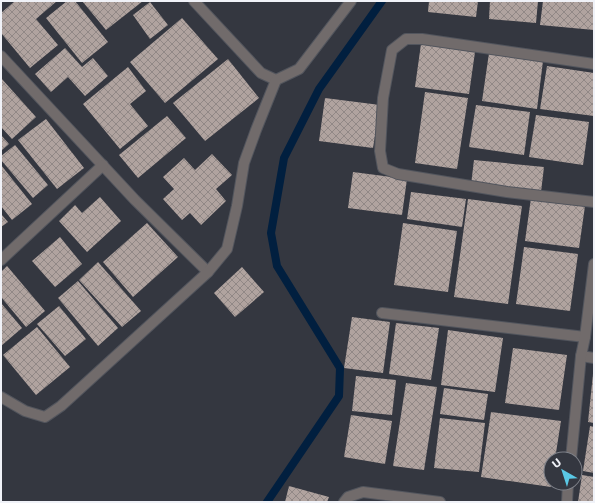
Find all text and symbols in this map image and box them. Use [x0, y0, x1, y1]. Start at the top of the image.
north arrow [543, 451, 583, 491]
text: U [549, 455, 564, 470]

